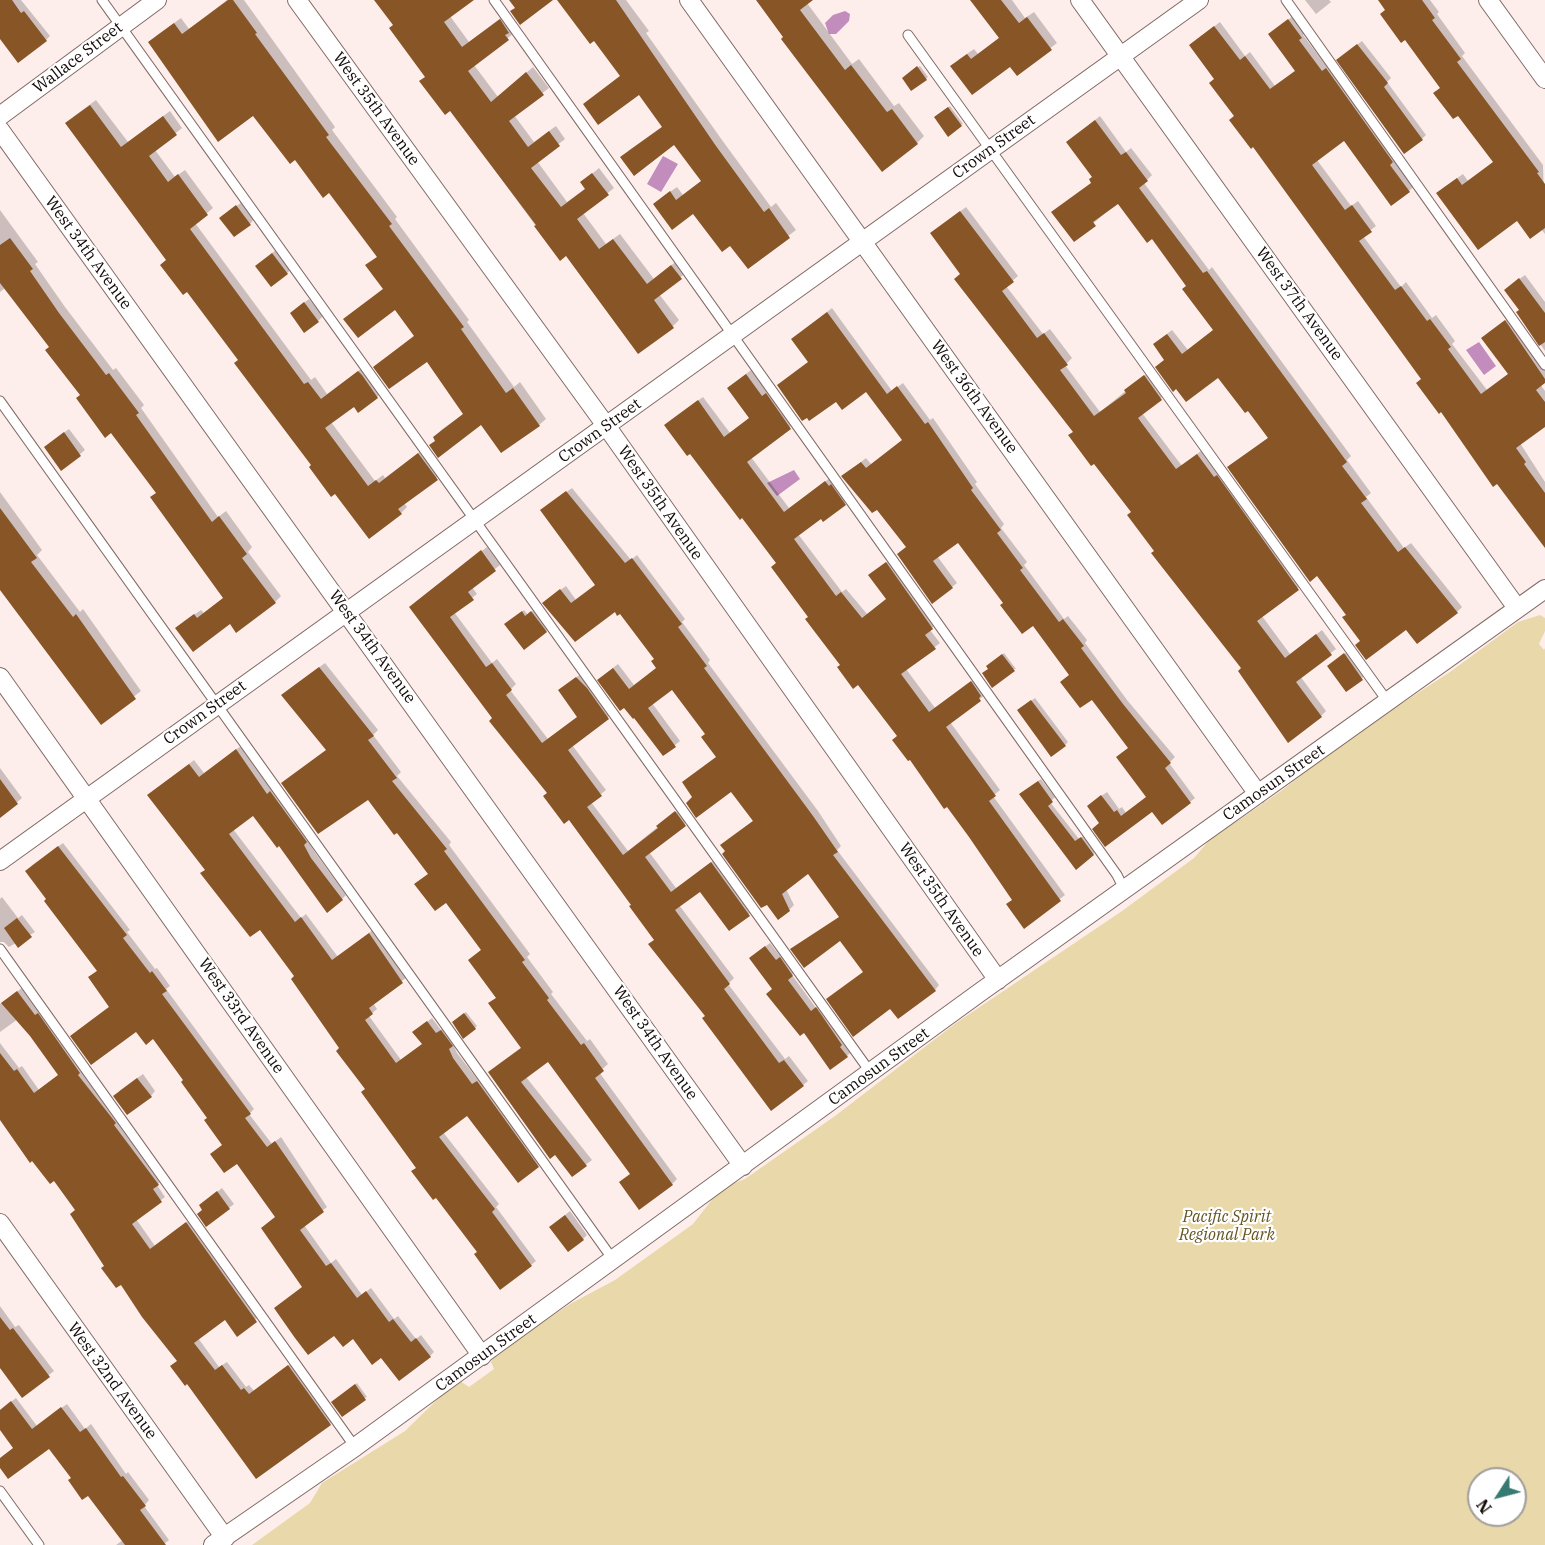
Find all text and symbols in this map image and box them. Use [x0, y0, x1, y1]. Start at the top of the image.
street label: Wallace Street [30, 18, 126, 98]
street label: West 35th Avenue [329, 49, 423, 169]
street label: Crown Street [949, 111, 1039, 183]
street label: West 34th Avenue [41, 193, 135, 313]
street label: West 37th Avenue [1252, 244, 1346, 364]
street label: West 36th Avenue [927, 337, 1021, 457]
street label: Crown Street [555, 395, 645, 467]
street label: West 35th Avenue [613, 442, 707, 564]
street label: West 34th Avenue [325, 587, 419, 707]
street label: Crown Street [160, 677, 250, 749]
street label: Camosun Street [1219, 741, 1329, 825]
street label: West 35th Avenue [894, 839, 988, 961]
street label: West 33rd Avenue [194, 955, 288, 1077]
street label: West 34th Avenue [608, 982, 702, 1104]
street label: Camosun Street [825, 1024, 933, 1110]
park label: Pacific Spirit Regional Park [1179, 1207, 1275, 1245]
street label: Camosun Street [432, 1310, 540, 1396]
street label: West 32nd Avenue [63, 1319, 161, 1443]
north arrow [1467, 1467, 1527, 1527]
text: N [1472, 1495, 1496, 1517]

